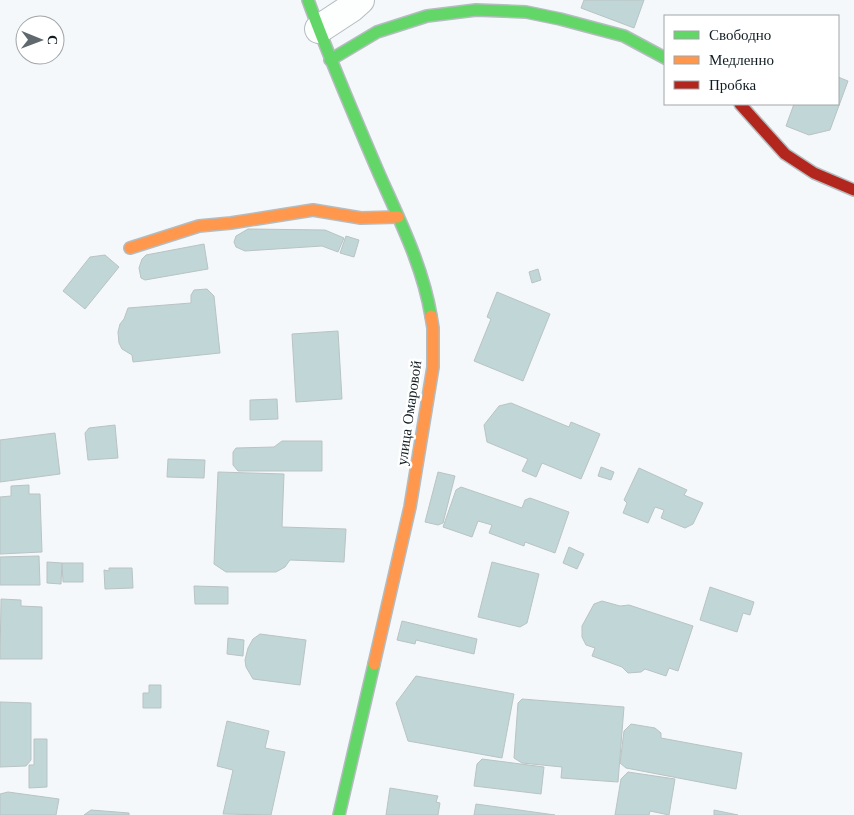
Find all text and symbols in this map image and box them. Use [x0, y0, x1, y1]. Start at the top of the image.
north arrow [15, 15, 65, 65]
legend [664, 15, 839, 105]
text: Свободно [709, 25, 771, 44]
text: С [44, 35, 62, 45]
text: Медленно [709, 50, 774, 69]
text: Пробка [709, 75, 757, 94]
street label: улица Омаровой [392, 359, 425, 467]

